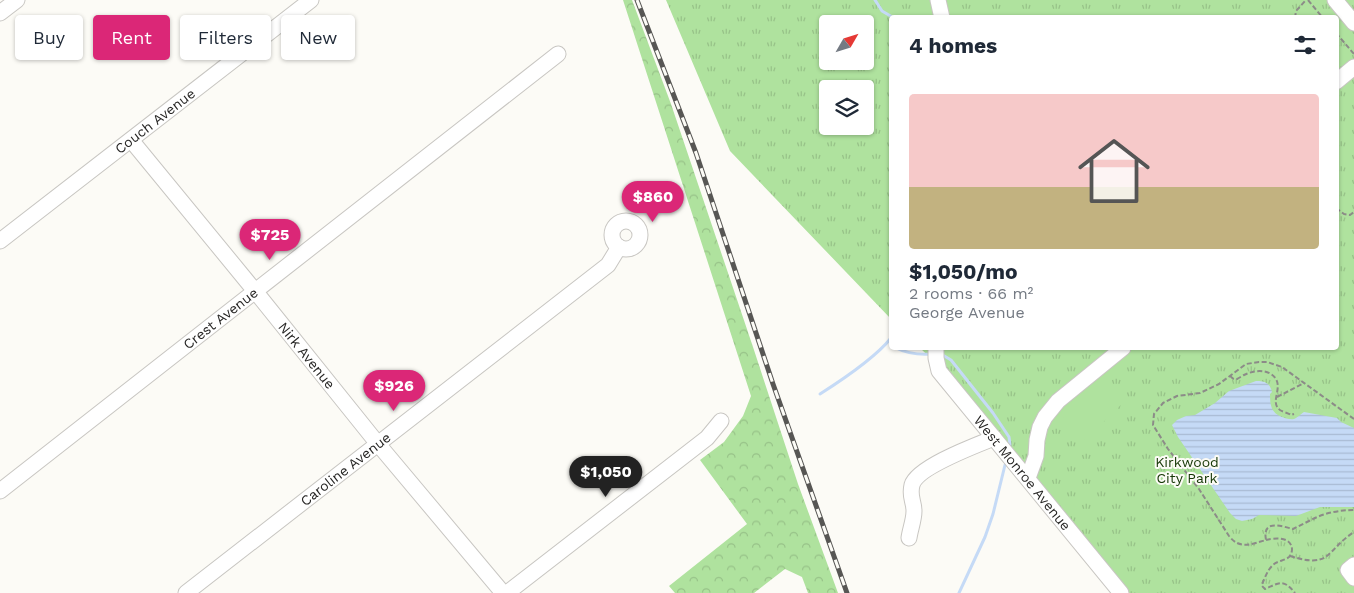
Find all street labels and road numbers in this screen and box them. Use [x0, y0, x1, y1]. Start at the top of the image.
street label: Couch Avenue [112, 85, 198, 157]
street label: Crest Avenue [180, 284, 261, 352]
street label: Nirk Avenue [275, 319, 338, 392]
street label: West Monroe Avenue [971, 412, 1074, 533]
street label: Caroline Avenue [297, 429, 394, 509]

